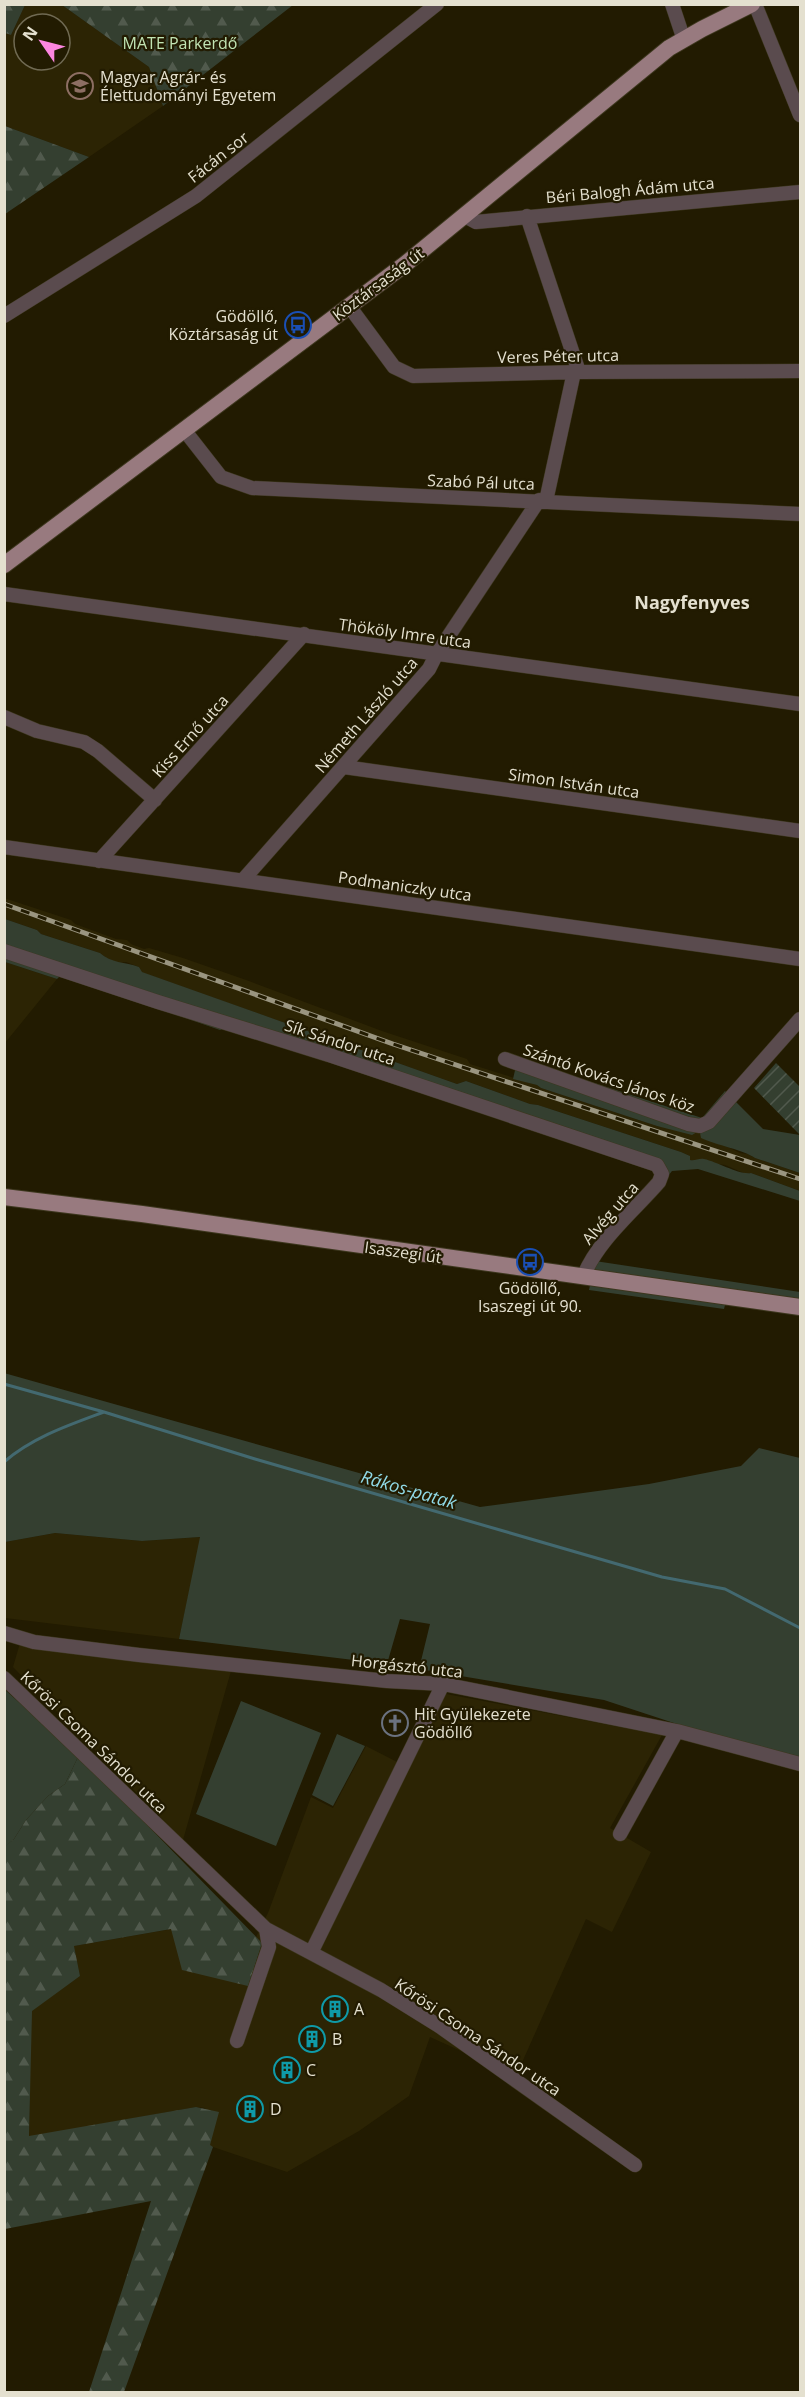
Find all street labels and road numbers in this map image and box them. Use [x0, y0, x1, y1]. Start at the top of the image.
street label: Fácán sor [183, 126, 253, 188]
street label: Béri Balogh Ádám utca [545, 172, 715, 208]
street label: Köztársaság út [328, 242, 429, 326]
street label: Veres Péter utca [497, 344, 619, 368]
street label: Szabó Pál utca [427, 469, 535, 495]
street label: Thököly Imre utca [337, 613, 473, 653]
street label: Németh László utca [310, 652, 422, 778]
street label: Kiss Ernő utca [147, 690, 233, 782]
street label: Simon István utca [507, 763, 641, 803]
street label: Podmaniczky utca [337, 866, 473, 906]
street label: Sík Sándor utca [282, 1014, 398, 1070]
street label: Szántó Kovács János köz [520, 1038, 698, 1118]
street label: Alvég utca [577, 1177, 643, 1249]
street label: Isaszegi út [363, 1236, 443, 1268]
street label: Horgásztó utca [350, 1649, 464, 1683]
street label: Kőrösi Csoma Sándor utca [16, 1666, 172, 1818]
street label: Kőrösi Csoma Sándor utca [390, 1973, 566, 2101]

